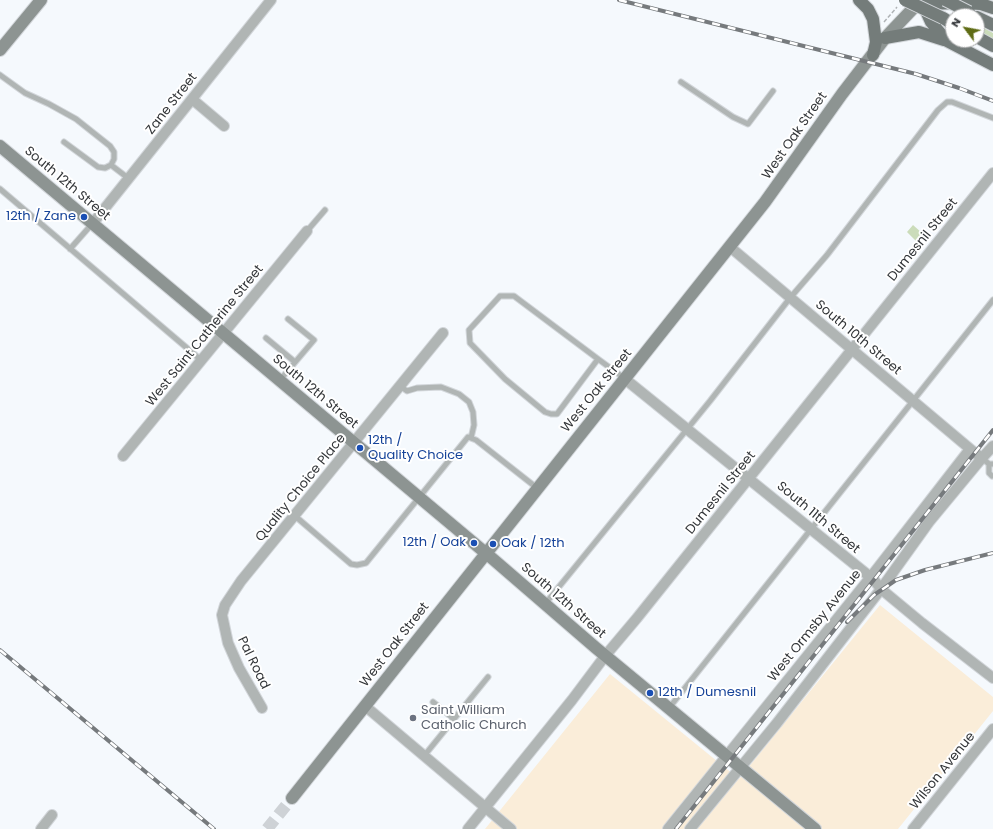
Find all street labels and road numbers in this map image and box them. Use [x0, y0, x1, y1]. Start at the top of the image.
street label: Zane Street [143, 70, 201, 138]
street label: West Oak Street [759, 89, 831, 183]
street label: South 12th Street [21, 144, 113, 224]
street label: Dumesnil Street [885, 195, 961, 285]
street label: West Saint Catherine Street [143, 262, 267, 410]
street label: South 10th Street [812, 297, 904, 379]
street label: West Oak Street [559, 346, 635, 436]
street label: South 12th Street [269, 352, 361, 432]
street label: Quality Choice Place [253, 431, 349, 545]
street label: Dumesnil Street [683, 448, 759, 538]
street label: South 11th Street [773, 479, 863, 557]
street label: South 12th Street [517, 560, 609, 642]
street label: West Ormsby Avenue [765, 567, 865, 685]
street label: West Oak Street [357, 600, 433, 690]
street label: Pal Road [234, 634, 272, 692]
street label: Wilson Avenue [907, 729, 979, 813]

